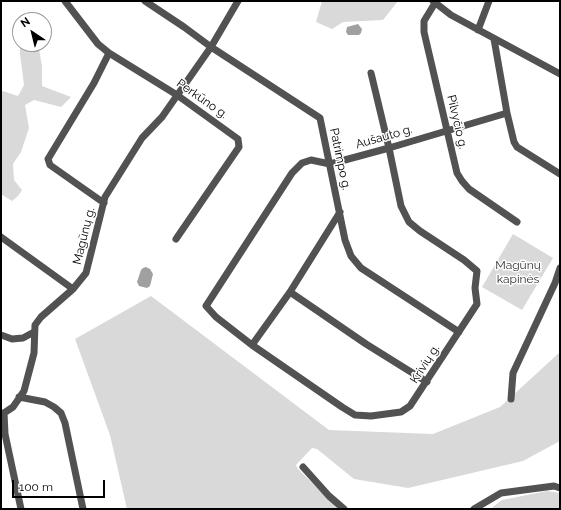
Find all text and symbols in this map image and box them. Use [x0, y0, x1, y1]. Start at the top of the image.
north arrow [12, 12, 52, 52]
text: N [18, 15, 33, 30]
street label: Perkūno g. [174, 76, 230, 122]
street label: Pilvyčio g. [444, 94, 470, 150]
street label: Aušauto g. [354, 122, 414, 152]
street label: Patrimpo g. [326, 127, 354, 191]
street label: Magūnų g. [70, 206, 98, 266]
park label: Magūnų kapinės [495, 258, 541, 286]
street label: Krivių g. [407, 342, 443, 386]
scale bar [14, 472, 107, 498]
text: 100 m [19, 480, 53, 494]

